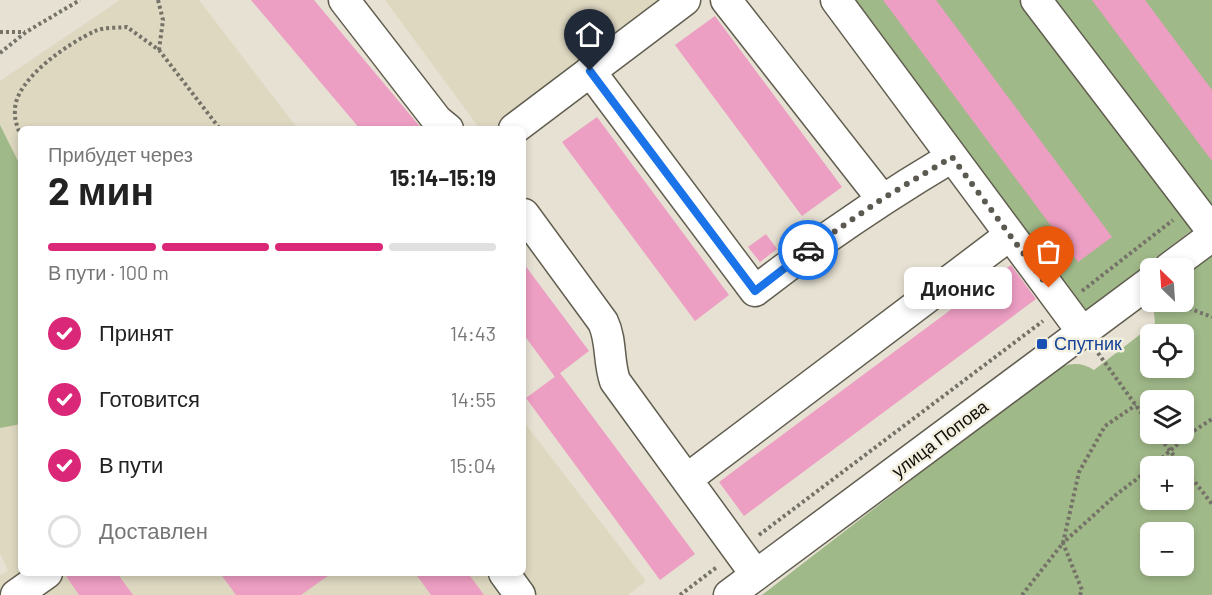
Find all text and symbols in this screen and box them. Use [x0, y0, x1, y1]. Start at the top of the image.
pin [564, 9, 615, 71]
icon: home [573, 18, 606, 51]
text: Прибудет через [48, 142, 193, 166]
text: 15:14–15:19 [390, 164, 496, 190]
text: 2 мин [48, 166, 154, 213]
courier [778, 220, 838, 280]
pin [1023, 226, 1074, 288]
icon: car [792, 234, 825, 267]
icon: bag [1032, 235, 1065, 268]
north arrow [1140, 258, 1194, 312]
map controls [1140, 258, 1194, 576]
text: В пути · 100 m [48, 260, 169, 284]
callout: Дионис [905, 267, 1013, 309]
text: Дионис [921, 276, 995, 300]
icon: check [48, 317, 81, 350]
text: Принят [99, 319, 173, 345]
text: 14:43 [450, 321, 496, 345]
button: locate [1140, 324, 1194, 378]
place label: Спутник [1054, 332, 1122, 354]
marker: Спутник [1035, 337, 1049, 351]
icon: check [48, 383, 81, 416]
text: Готовится [99, 385, 200, 411]
text: 14:55 [451, 387, 496, 411]
button: layers [1140, 390, 1194, 444]
street label: улица Попова [887, 394, 993, 482]
icon: check [48, 449, 81, 482]
text: В пути [99, 451, 163, 477]
text: 15:04 [450, 453, 496, 477]
button: + [1140, 456, 1194, 510]
text: Доставлен [99, 517, 208, 543]
button: − [1140, 522, 1194, 576]

